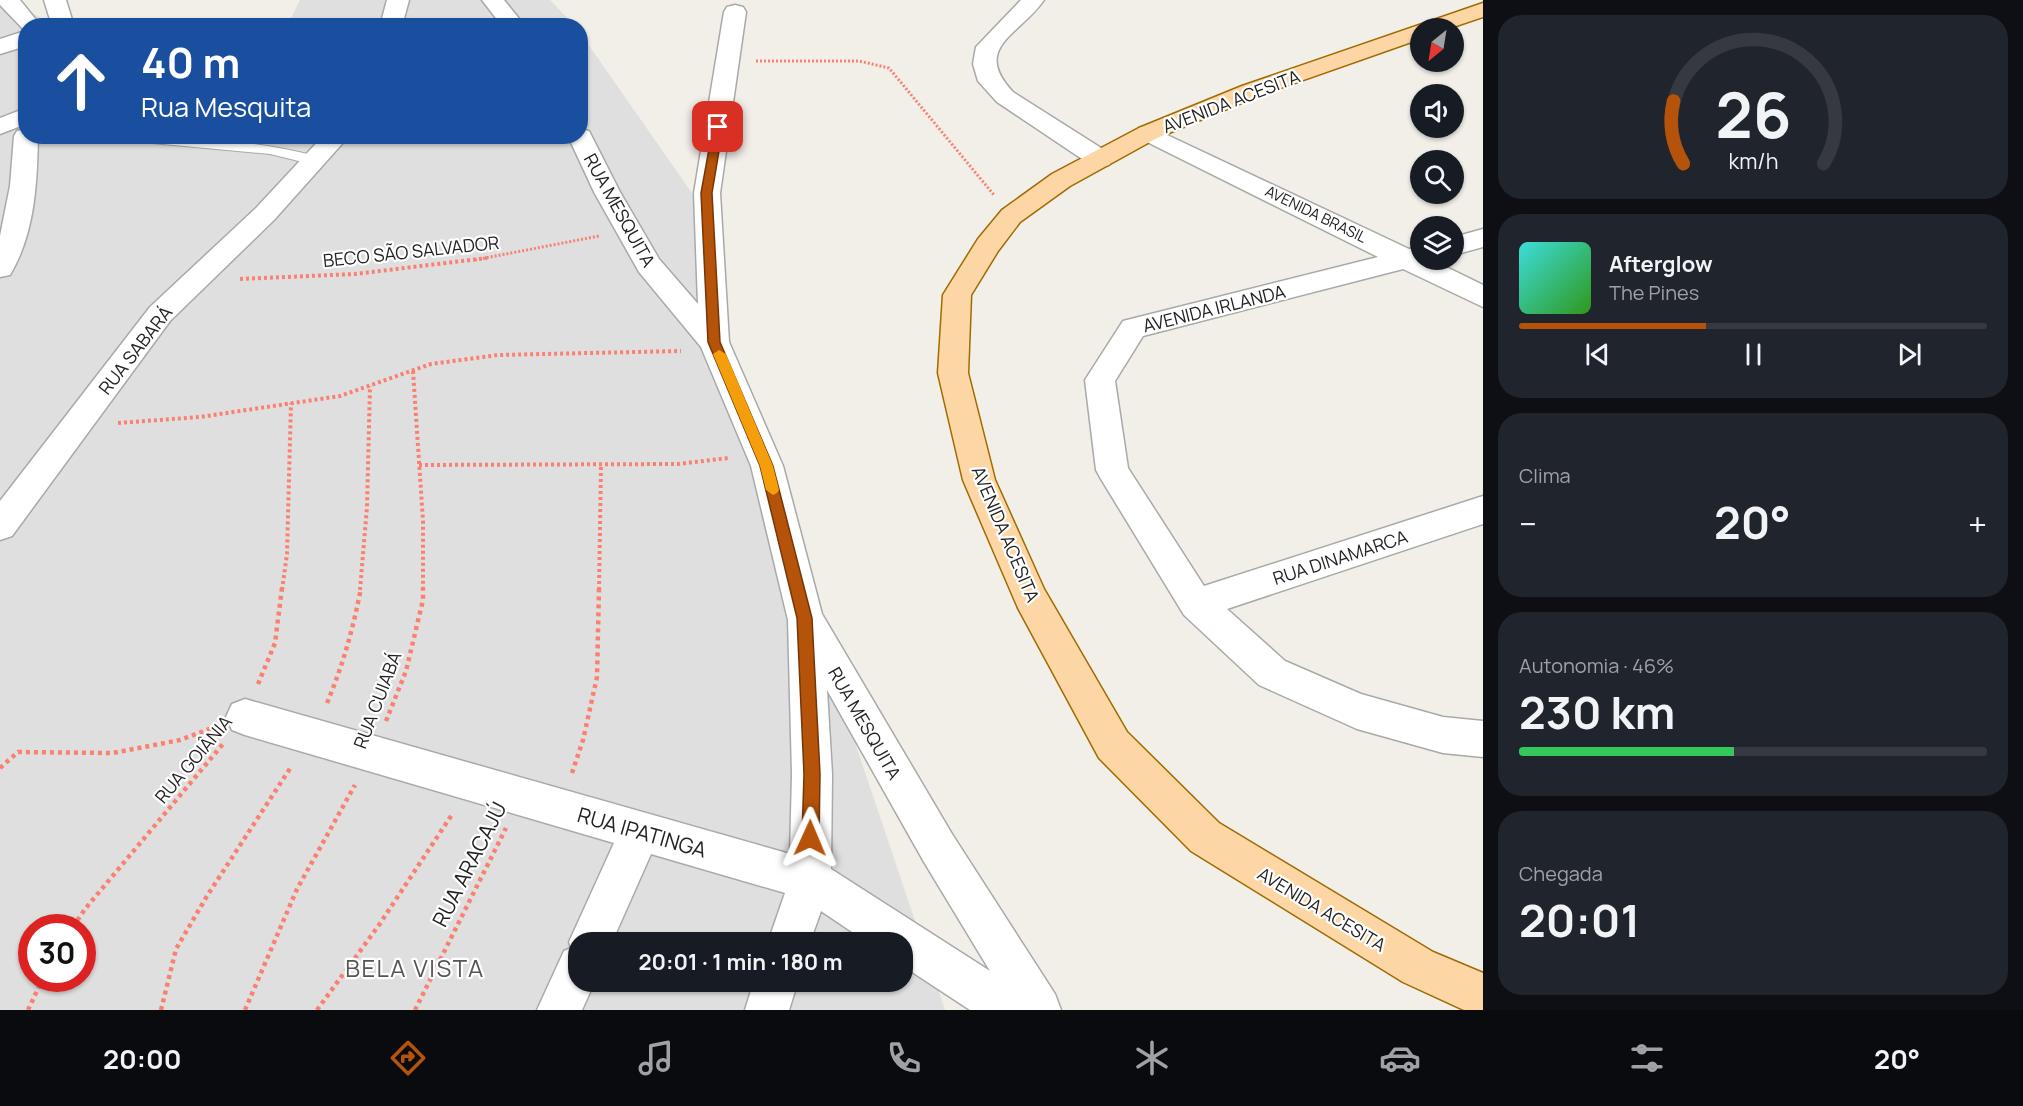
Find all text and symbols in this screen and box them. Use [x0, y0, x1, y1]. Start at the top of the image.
north arrow [1410, 18, 1464, 72]
map controls [1410, 18, 1464, 270]
text: 40 m [141, 33, 240, 91]
icon: ahead [42, 42, 120, 120]
street label: AVENIDA ACESITA [1159, 64, 1304, 138]
text: 26 [1715, 71, 1791, 157]
button: sound [1410, 84, 1464, 138]
text: Rua Mesquita [141, 88, 311, 125]
pin [692, 101, 743, 152]
icon: arrive [701, 110, 734, 143]
text: km/h [1728, 146, 1778, 175]
street label: RUA MESQUITA [579, 149, 661, 271]
button: search [1410, 150, 1464, 204]
street label: AVENIDA BRASIL [1262, 180, 1371, 248]
button: layers [1410, 216, 1464, 270]
street label: BECO SÃO SALVADOR [322, 230, 500, 272]
text: Afterglow [1609, 249, 1713, 279]
street label: AVENIDA IRLANDA [1140, 279, 1288, 337]
text: The Pines [1609, 279, 1699, 306]
street label: RUA SABARÁ [93, 300, 177, 399]
icon: previous [1581, 338, 1614, 371]
icon: pause [1737, 338, 1770, 371]
icon: next [1893, 338, 1926, 371]
street label: AVENIDA ACESITA [967, 462, 1046, 606]
text: Clima [1519, 462, 1571, 489]
text: 20° [1714, 491, 1791, 553]
text: − [1519, 501, 1537, 546]
text: + [1968, 501, 1987, 546]
street label: RUA DINAMARCA [1270, 524, 1411, 590]
street label: RUA CUIABÁ [348, 648, 407, 752]
text: Autonomia · 46% [1519, 652, 1674, 679]
street label: RUA MESQUITA [823, 662, 907, 784]
text: 230 km [1519, 681, 1675, 743]
street label: RUA GOIÂNIA [149, 710, 237, 808]
street label: RUA ARACAJÚ [426, 797, 512, 931]
street label: RUA IPATINGA [574, 800, 710, 864]
position arrow [778, 806, 842, 870]
text: Chegada [1519, 860, 1603, 887]
street label: AVENIDA ACESITA [1254, 861, 1391, 957]
text: 20:01 [1519, 889, 1640, 951]
speed limit sign: 30 [18, 914, 96, 992]
text: 20:01 · 1 min · 180 m [638, 947, 843, 977]
district label: BELA VISTA [345, 951, 485, 984]
icon: directions [387, 1037, 429, 1079]
icon: music [635, 1037, 677, 1079]
icon: phone [883, 1037, 925, 1079]
icon: climate [1131, 1037, 1173, 1079]
icon: car [1379, 1037, 1421, 1079]
icon: filters [1626, 1037, 1668, 1079]
text: 20:00 [103, 1040, 182, 1077]
text: 20° [1874, 1040, 1920, 1077]

